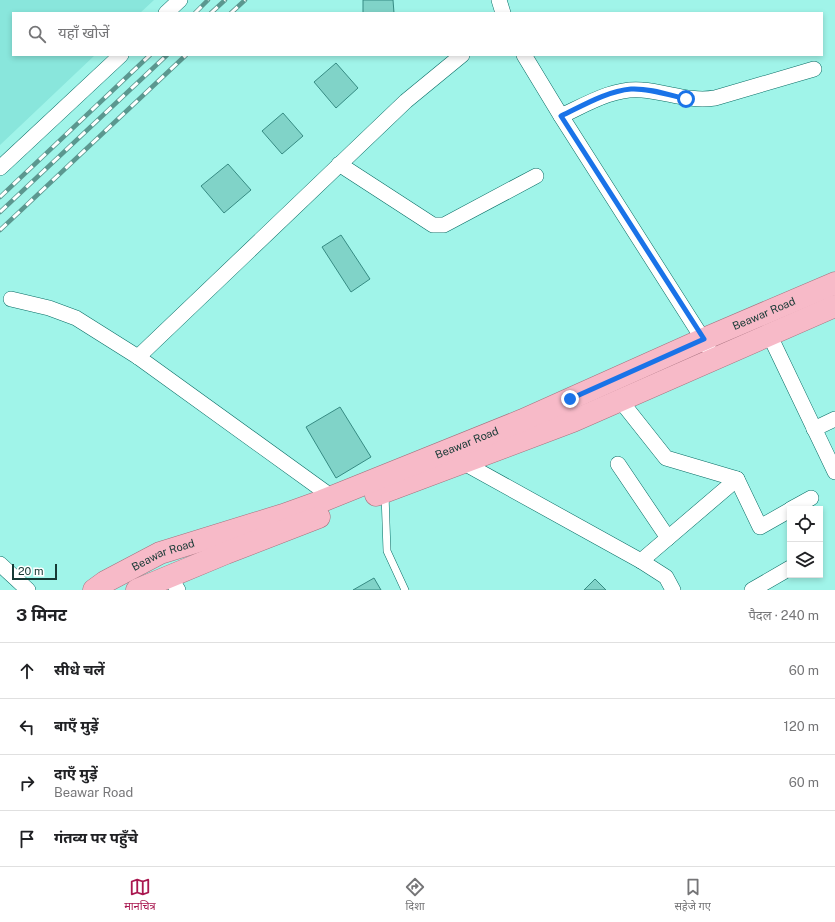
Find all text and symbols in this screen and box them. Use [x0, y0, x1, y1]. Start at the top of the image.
search box [12, 12, 823, 56]
icon: search [26, 23, 48, 45]
text: यहाँ खोजें [58, 24, 109, 41]
route start [677, 90, 695, 108]
street label: Beawar Road [731, 295, 797, 332]
route end [561, 390, 579, 408]
street label: Beawar Road [433, 425, 500, 461]
map controls [787, 506, 823, 578]
button: locate [787, 506, 823, 542]
street label: Beawar Road [129, 537, 196, 573]
button: layers [787, 542, 823, 578]
scale bar [12, 562, 57, 581]
text: 20 m [18, 565, 43, 577]
text: 3 मिनट [16, 605, 67, 625]
text: पैदल · 240 m [748, 608, 819, 623]
icon: ahead [16, 660, 38, 682]
text: सीधे चलें [54, 661, 105, 678]
text: 60 m [789, 663, 819, 678]
icon: left [16, 716, 38, 738]
text: बाएँ मुड़ें [54, 717, 99, 734]
text: 120 m [784, 719, 819, 734]
text: दाएँ मुड़ें [54, 765, 98, 782]
icon: right [16, 772, 38, 794]
text: 60 m [789, 775, 819, 790]
text: Beawar Road [54, 785, 133, 800]
icon: arrive [16, 828, 38, 850]
text: गंतव्य पर पहुँचे [54, 829, 138, 846]
tab: मानचित्र [124, 876, 156, 914]
tab: दिशा [404, 876, 426, 914]
tab: सहेजे गए [674, 876, 711, 914]

